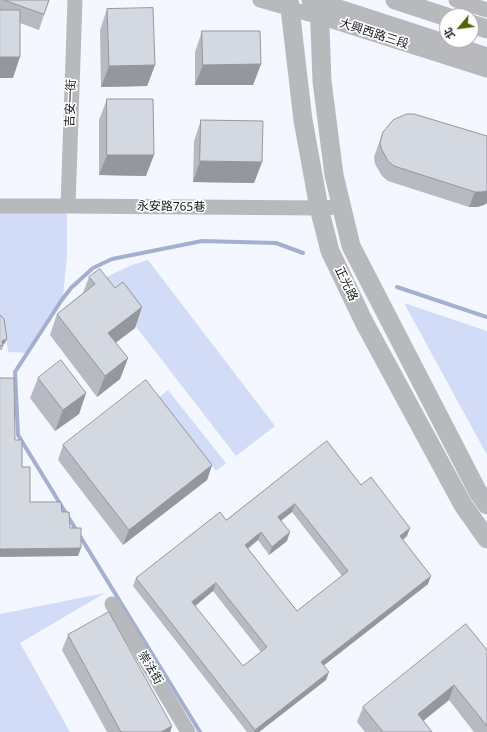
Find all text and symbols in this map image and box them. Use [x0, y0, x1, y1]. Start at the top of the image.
north arrow [439, 8, 479, 48]
street label: 大興西路三段 [338, 16, 410, 52]
text: 北 [440, 25, 458, 42]
street label: 吉安一街 [63, 79, 79, 127]
street label: 永安路765巷 [137, 199, 205, 215]
street label: 正光路 [332, 265, 360, 303]
street label: 崇法街 [135, 649, 165, 687]

